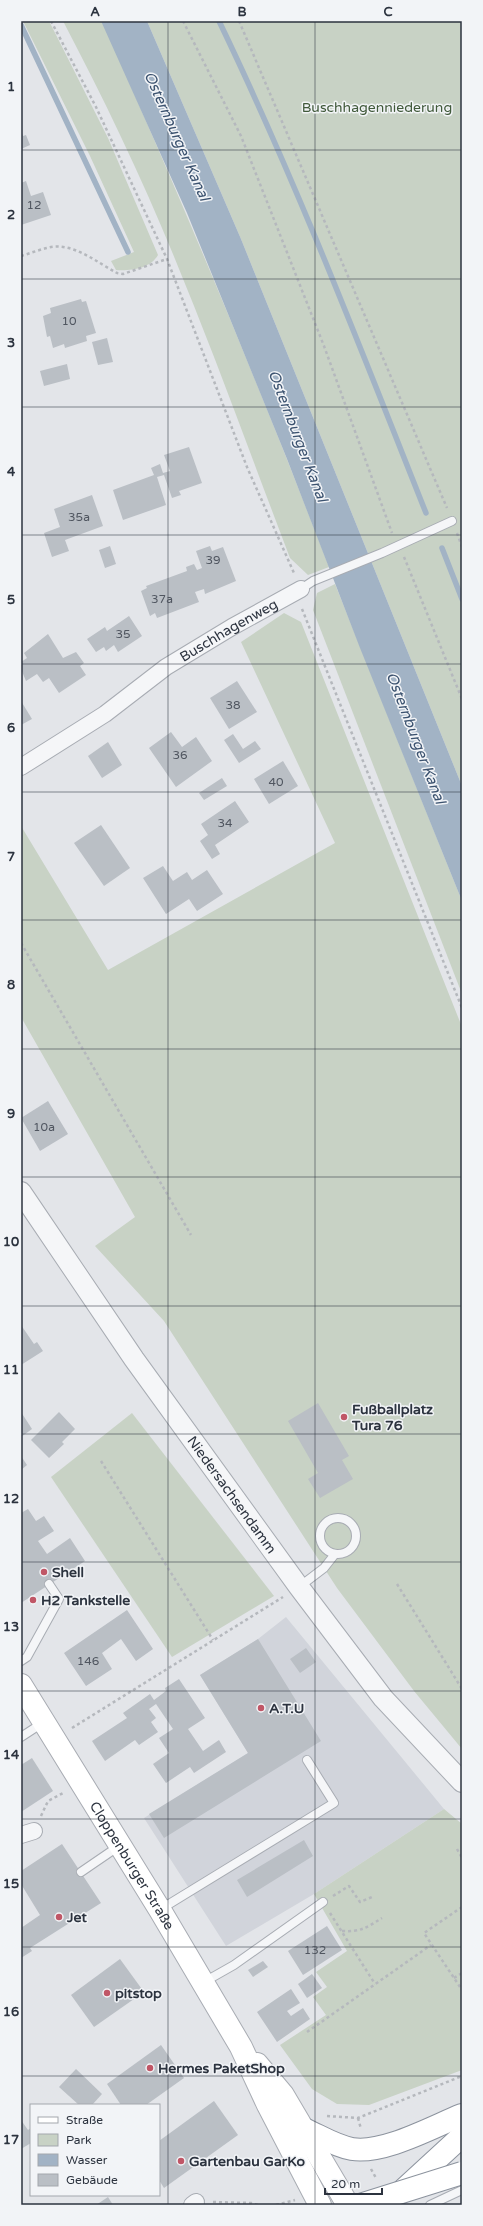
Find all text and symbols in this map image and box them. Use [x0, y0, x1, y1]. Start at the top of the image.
text: A [90, 4, 100, 20]
text: B [237, 4, 247, 20]
text: C [383, 4, 393, 20]
water label: Osternburger Kanal [140, 69, 215, 206]
text: 1 [7, 79, 15, 95]
park label: Buschhagenniederung [302, 99, 452, 116]
house number: 12 [26, 198, 42, 212]
text: 2 [7, 207, 15, 223]
house number: 10 [61, 314, 77, 328]
text: 3 [7, 335, 15, 351]
water label: Osternburger Kanal [265, 368, 332, 507]
text: 4 [7, 464, 16, 480]
house number: 35a [68, 510, 90, 524]
house number: 39 [205, 553, 221, 567]
text: 5 [7, 592, 15, 608]
house number: 37a [151, 592, 173, 606]
street label: Buschhagenweg [177, 596, 281, 666]
house number: 35 [115, 627, 131, 641]
water label: Osternburger Kanal [383, 670, 450, 809]
house number: 38 [225, 698, 241, 712]
text: 6 [7, 720, 15, 736]
house number: 36 [172, 748, 188, 762]
house number: 40 [268, 775, 284, 789]
house number: 34 [217, 816, 233, 830]
text: 7 [7, 849, 15, 865]
text: 8 [7, 977, 15, 993]
text: 9 [7, 1106, 15, 1122]
house number: 10a [33, 1120, 55, 1134]
text: 10 [3, 1234, 19, 1250]
text: 11 [3, 1362, 19, 1378]
place label: Fußballplatz Tura 76 [351, 1401, 433, 1434]
marker: Fußballplatz Tura 76 [339, 1412, 349, 1422]
street label: Niedersachsendamm [184, 1433, 280, 1557]
text: 12 [3, 1491, 19, 1507]
place label: Shell [52, 1564, 84, 1581]
marker: Shell [39, 1567, 49, 1577]
place label: H2 Tankstelle [41, 1592, 130, 1609]
marker: H2 Tankstelle [28, 1595, 38, 1605]
text: 13 [3, 1619, 19, 1635]
house number: 146 [77, 1654, 99, 1668]
place label: A.T.U [269, 1700, 304, 1717]
marker: A.T.U [256, 1703, 266, 1713]
text: 14 [3, 1747, 20, 1763]
street label: Cloppenburger Straße [86, 1798, 178, 1933]
text: 15 [3, 1876, 19, 1892]
place label: Jet [66, 1909, 87, 1926]
marker: Jet [54, 1912, 64, 1922]
house number: 132 [304, 1943, 326, 1957]
place label: pitstop [115, 1985, 162, 2002]
marker: pitstop [102, 1988, 112, 1998]
text: 16 [3, 2004, 19, 2020]
place label: Hermes PaketShop [158, 2060, 285, 2077]
marker: Hermes PaketShop [145, 2063, 155, 2073]
legend [30, 2104, 160, 2196]
text: Straße [66, 2113, 103, 2127]
text: 17 [3, 2132, 19, 2148]
text: Park [66, 2133, 92, 2147]
text: Wasser [66, 2153, 108, 2167]
place label: Gartenbau GarKo [189, 2153, 306, 2170]
marker: Gartenbau GarKo [176, 2156, 186, 2166]
scale bar [325, 2170, 382, 2196]
text: Gebäude [66, 2173, 118, 2187]
text: 20 m [331, 2177, 360, 2191]

